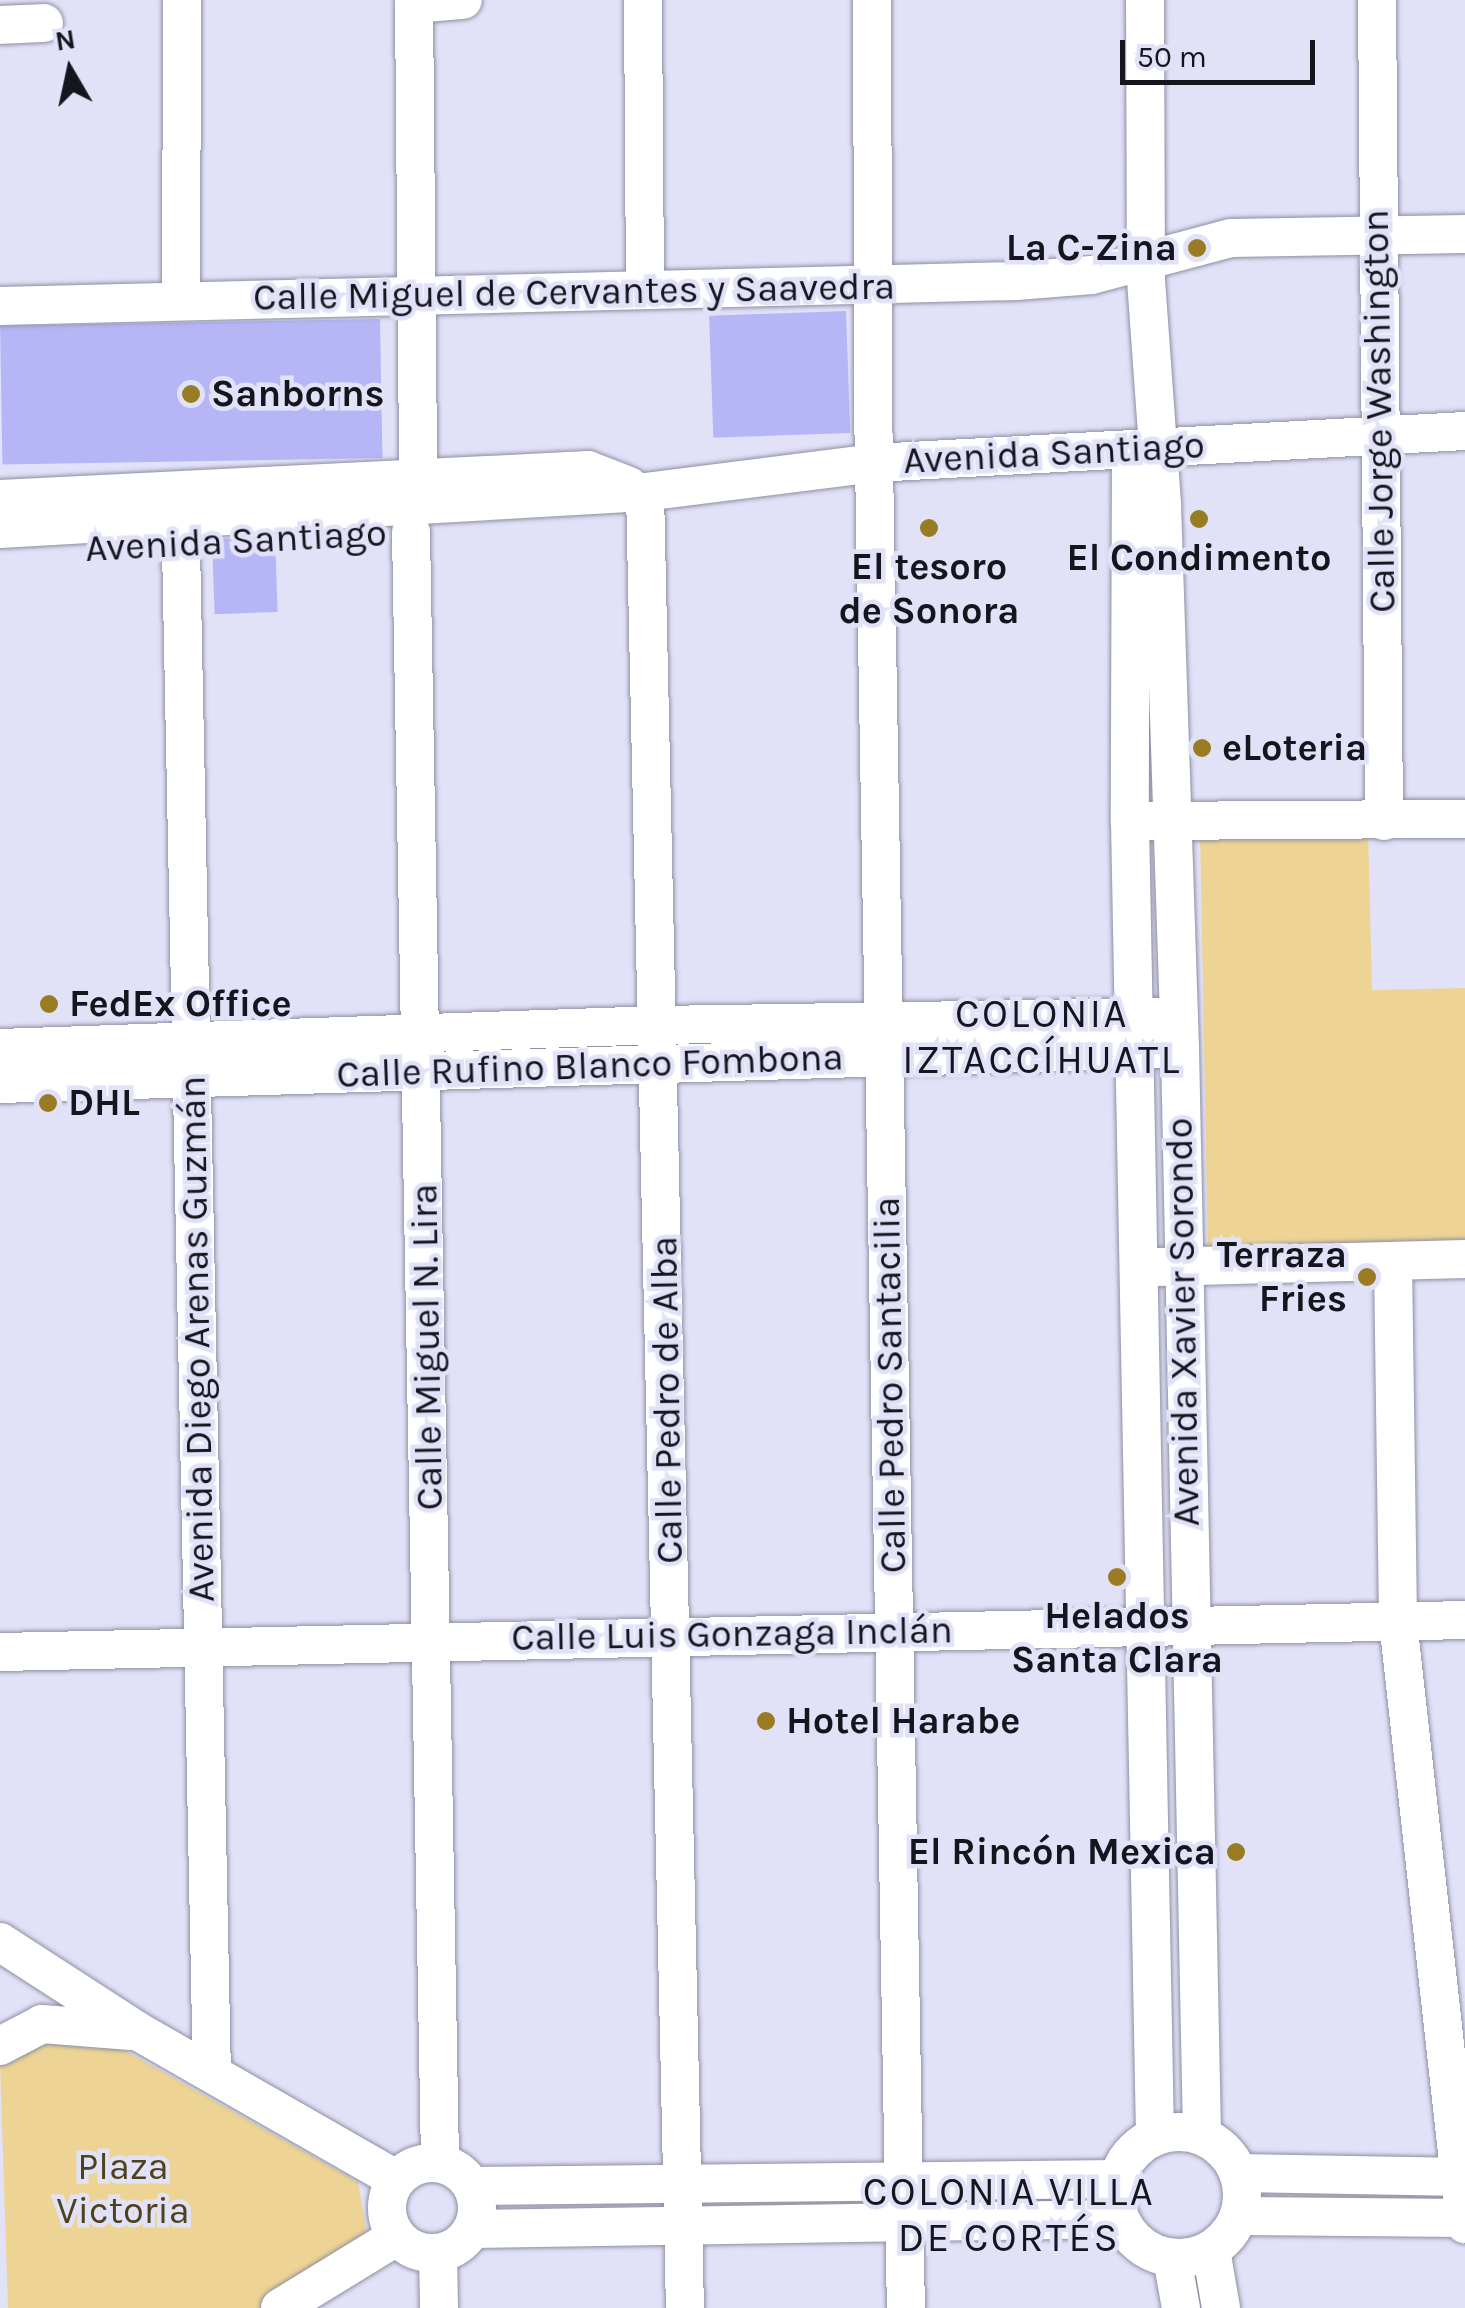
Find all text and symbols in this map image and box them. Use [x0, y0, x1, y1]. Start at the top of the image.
north arrow [20, 20, 120, 120]
scale bar [1125, 20, 1320, 82]
text: N [53, 22, 78, 58]
text: 50 m [1137, 39, 1207, 75]
street label: Calle Jorge Washington [1353, 209, 1405, 613]
place label: La C-Zina [1006, 225, 1177, 271]
marker: La C-Zina [1186, 237, 1208, 259]
street label: Calle Miguel de Cervantes y Saavedra [253, 264, 895, 320]
place label: Sanborns [211, 371, 385, 417]
marker: Sanborns [180, 383, 202, 405]
street label: Avenida Santiago [902, 422, 1206, 484]
marker: El Condimento [1188, 508, 1210, 530]
street label: Avenida Santiago [84, 510, 388, 572]
marker: El tesoro de Sonora [918, 517, 940, 539]
place label: El Condimento [1067, 535, 1331, 581]
place label: El tesoro de Sonora [838, 544, 1020, 634]
place label: eLoteria [1222, 725, 1367, 771]
marker: eLoteria [1191, 737, 1213, 759]
place label: FedEx Office [69, 981, 292, 1027]
district label: COLONIA IZTACCÍHUATL [902, 990, 1182, 1084]
marker: FedEx Office [38, 993, 60, 1015]
street label: Calle Rufino Blanco Fombona [336, 1034, 844, 1098]
street label: Avenida Diego Arenas Guzmán [170, 1075, 224, 1603]
place label: DHL [68, 1080, 140, 1126]
marker: DHL [37, 1092, 59, 1114]
street label: Avenida Xavier Sorondo [1157, 1117, 1209, 1527]
street label: Calle Miguel N. Lira [401, 1183, 453, 1511]
street label: Calle Pedro Santacilia [864, 1196, 916, 1574]
place label: Terraza Fries [1217, 1232, 1347, 1322]
street label: Calle Pedro de Alba [641, 1236, 693, 1564]
marker: Terraza Fries [1356, 1266, 1378, 1288]
marker: Helados Santa Clara [1106, 1566, 1128, 1588]
place label: Helados Santa Clara [1011, 1593, 1223, 1682]
street label: Calle Luis Gonzaga Inclán [511, 1607, 953, 1661]
place label: Hotel Harabe [786, 1698, 1020, 1744]
marker: Hotel Harabe [755, 1710, 777, 1732]
place label: El Rincón Mexica [908, 1829, 1216, 1875]
marker: El Rincón Mexica [1225, 1841, 1247, 1863]
park label: Plaza Victoria [56, 2144, 190, 2234]
district label: COLONIA VILLA DE CORTÉS [863, 2168, 1155, 2262]

